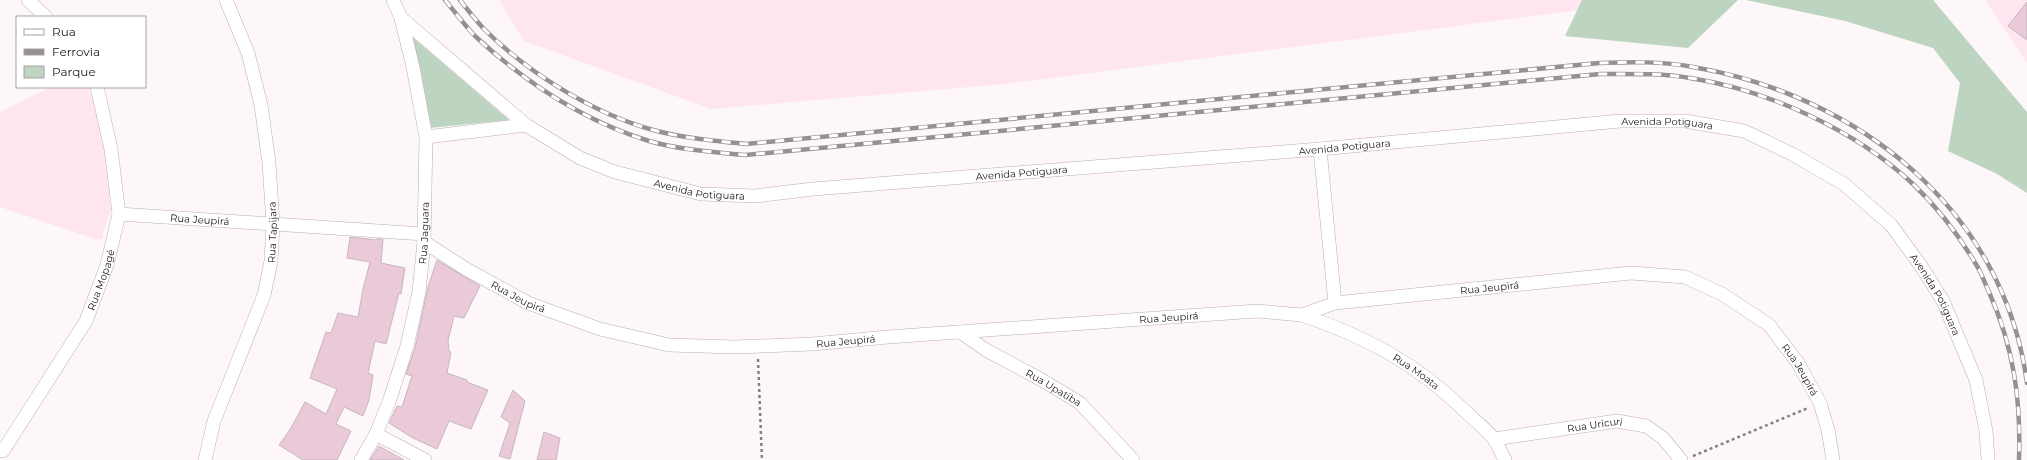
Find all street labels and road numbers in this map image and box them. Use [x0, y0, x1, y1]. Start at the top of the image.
street label: Avenida Potiguara [1621, 115, 1714, 133]
street label: Avenida Potiguara [1298, 136, 1391, 158]
street label: Avenida Potiguara [975, 163, 1068, 183]
street label: Avenida Potiguara [652, 176, 745, 203]
street label: Rua Tapijara [265, 201, 280, 263]
street label: Rua Jaguara [416, 202, 432, 265]
street label: Rua Jeupirá [170, 211, 230, 228]
street label: Rua Mopagé [85, 248, 117, 312]
street label: Avenida Potiguara [1907, 251, 1963, 338]
street label: Rua Jeupirá [488, 278, 547, 316]
street label: Rua Jeupirá [1459, 278, 1520, 297]
street label: Rua Jeupirá [1139, 309, 1199, 326]
street label: Rua Jeupirá [816, 332, 876, 351]
street label: Rua Jeupirá [1779, 341, 1821, 398]
street label: Rua Moata [1390, 351, 1442, 392]
street label: Rua Upatiba [1023, 366, 1084, 409]
street label: Rua Uricuri [1566, 415, 1624, 435]

